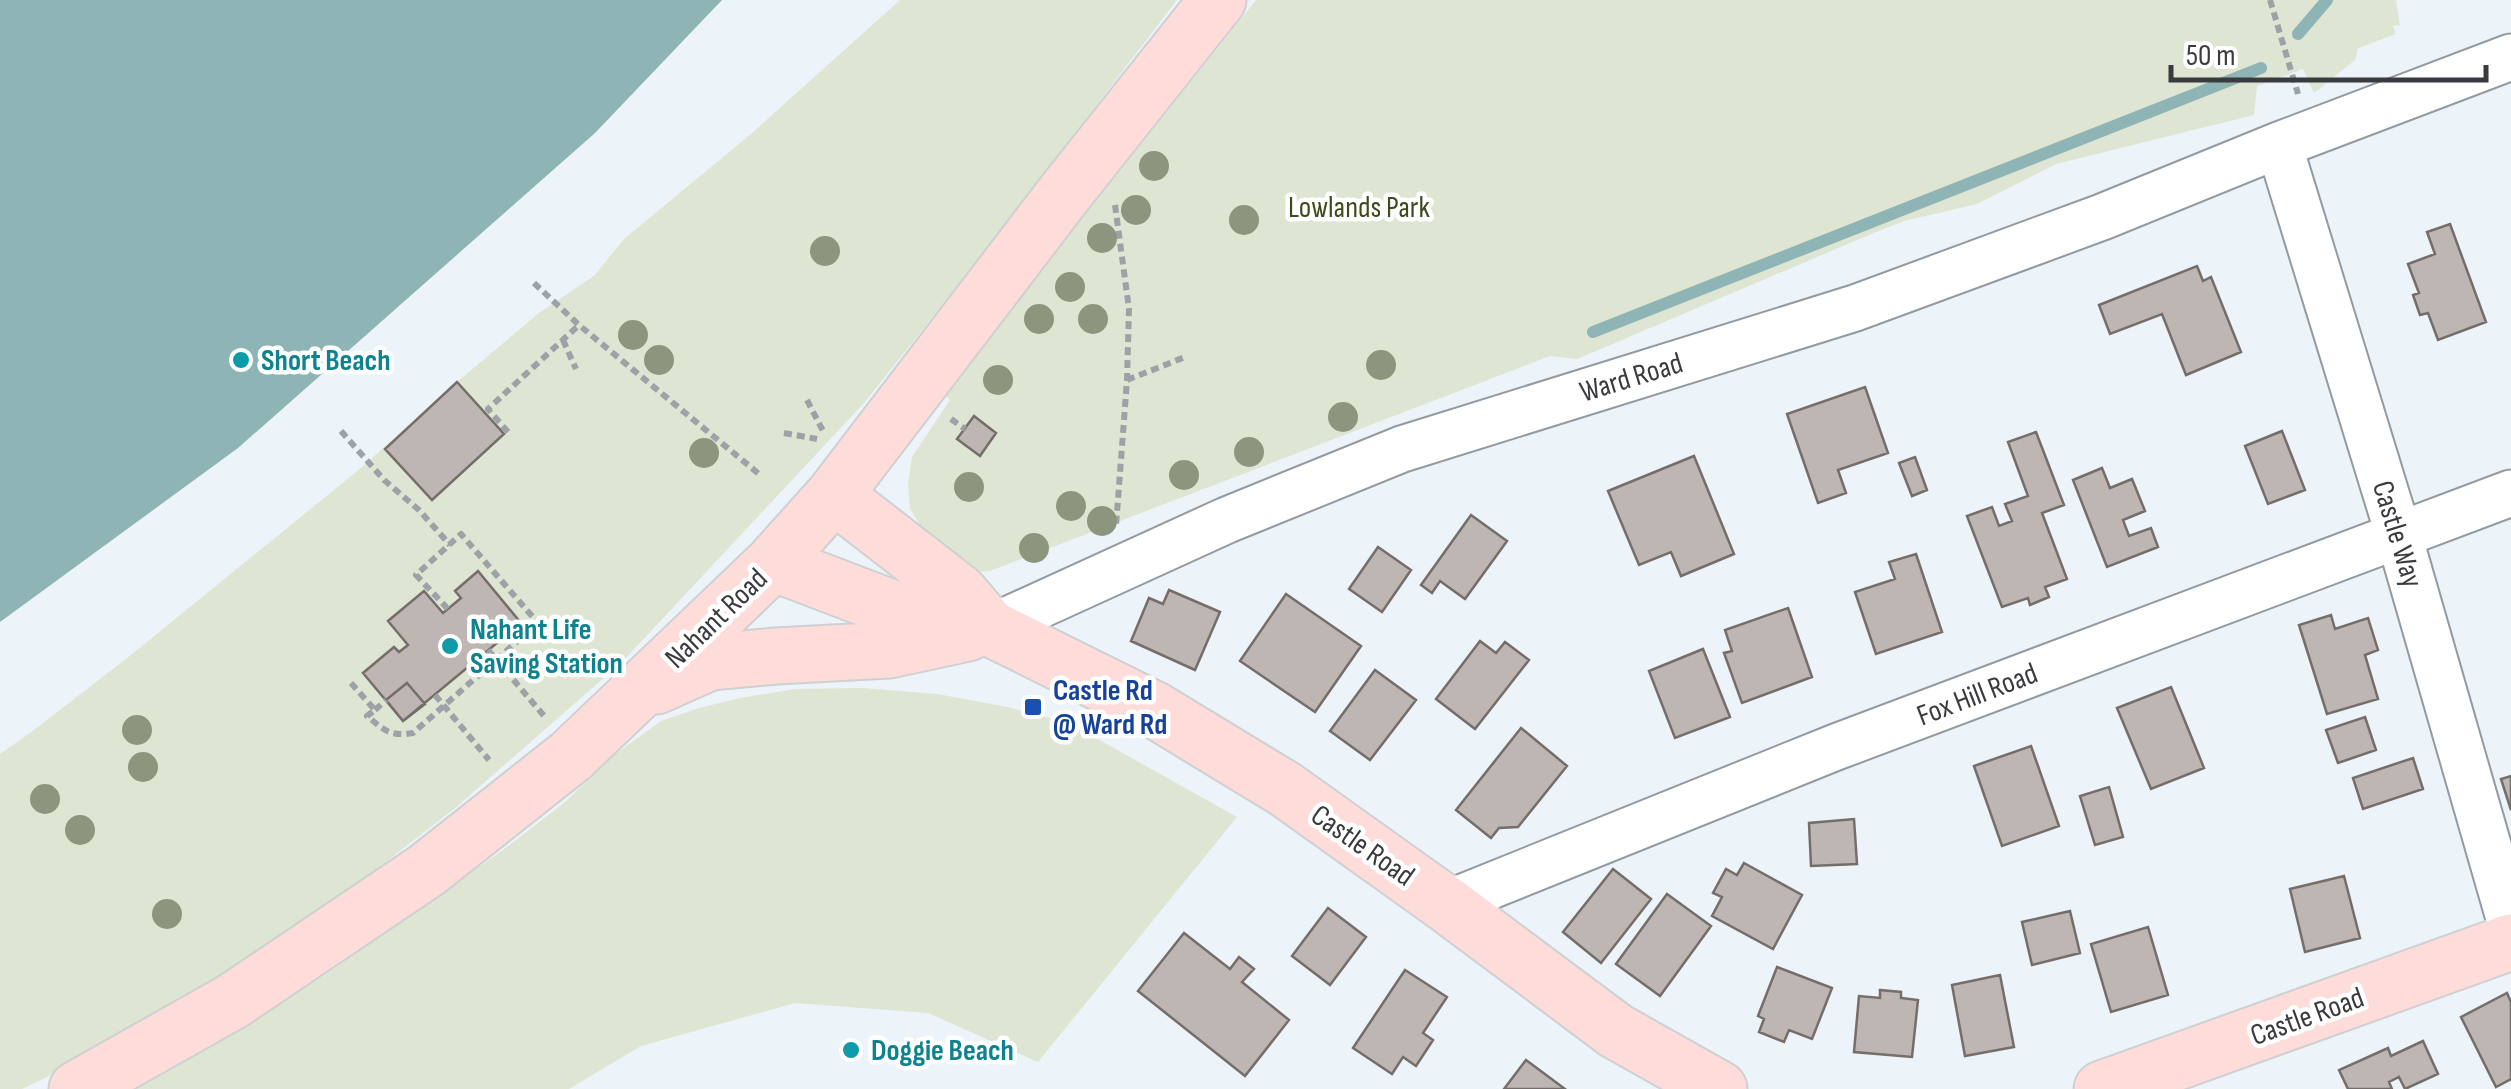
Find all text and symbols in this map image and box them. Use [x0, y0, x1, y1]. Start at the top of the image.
scale bar [2171, 20, 2486, 82]
text: 50 m [2186, 38, 2235, 74]
park label: Lowlands Park [1288, 190, 1430, 226]
place label: Short Beach [261, 343, 391, 379]
street label: Ward Road [1576, 345, 1687, 411]
marker: Short Beach [230, 349, 252, 371]
street label: Castle Way [2364, 477, 2430, 592]
street label: Nahant Road [658, 561, 775, 676]
place label: Nahant Life Saving Station [470, 612, 623, 682]
marker: Nahant Life Saving Station [439, 635, 461, 657]
street label: Fox Hill Road [1912, 656, 2043, 734]
place label: Castle Rd @ Ward Rd [1053, 673, 1167, 743]
marker: Castle Rd @ Ward Rd [1022, 696, 1044, 718]
street label: Castle Road [1304, 797, 1421, 894]
street label: Castle Road [2246, 980, 2369, 1054]
place label: Doggie Beach [871, 1033, 1014, 1069]
marker: Doggie Beach [840, 1039, 862, 1061]

